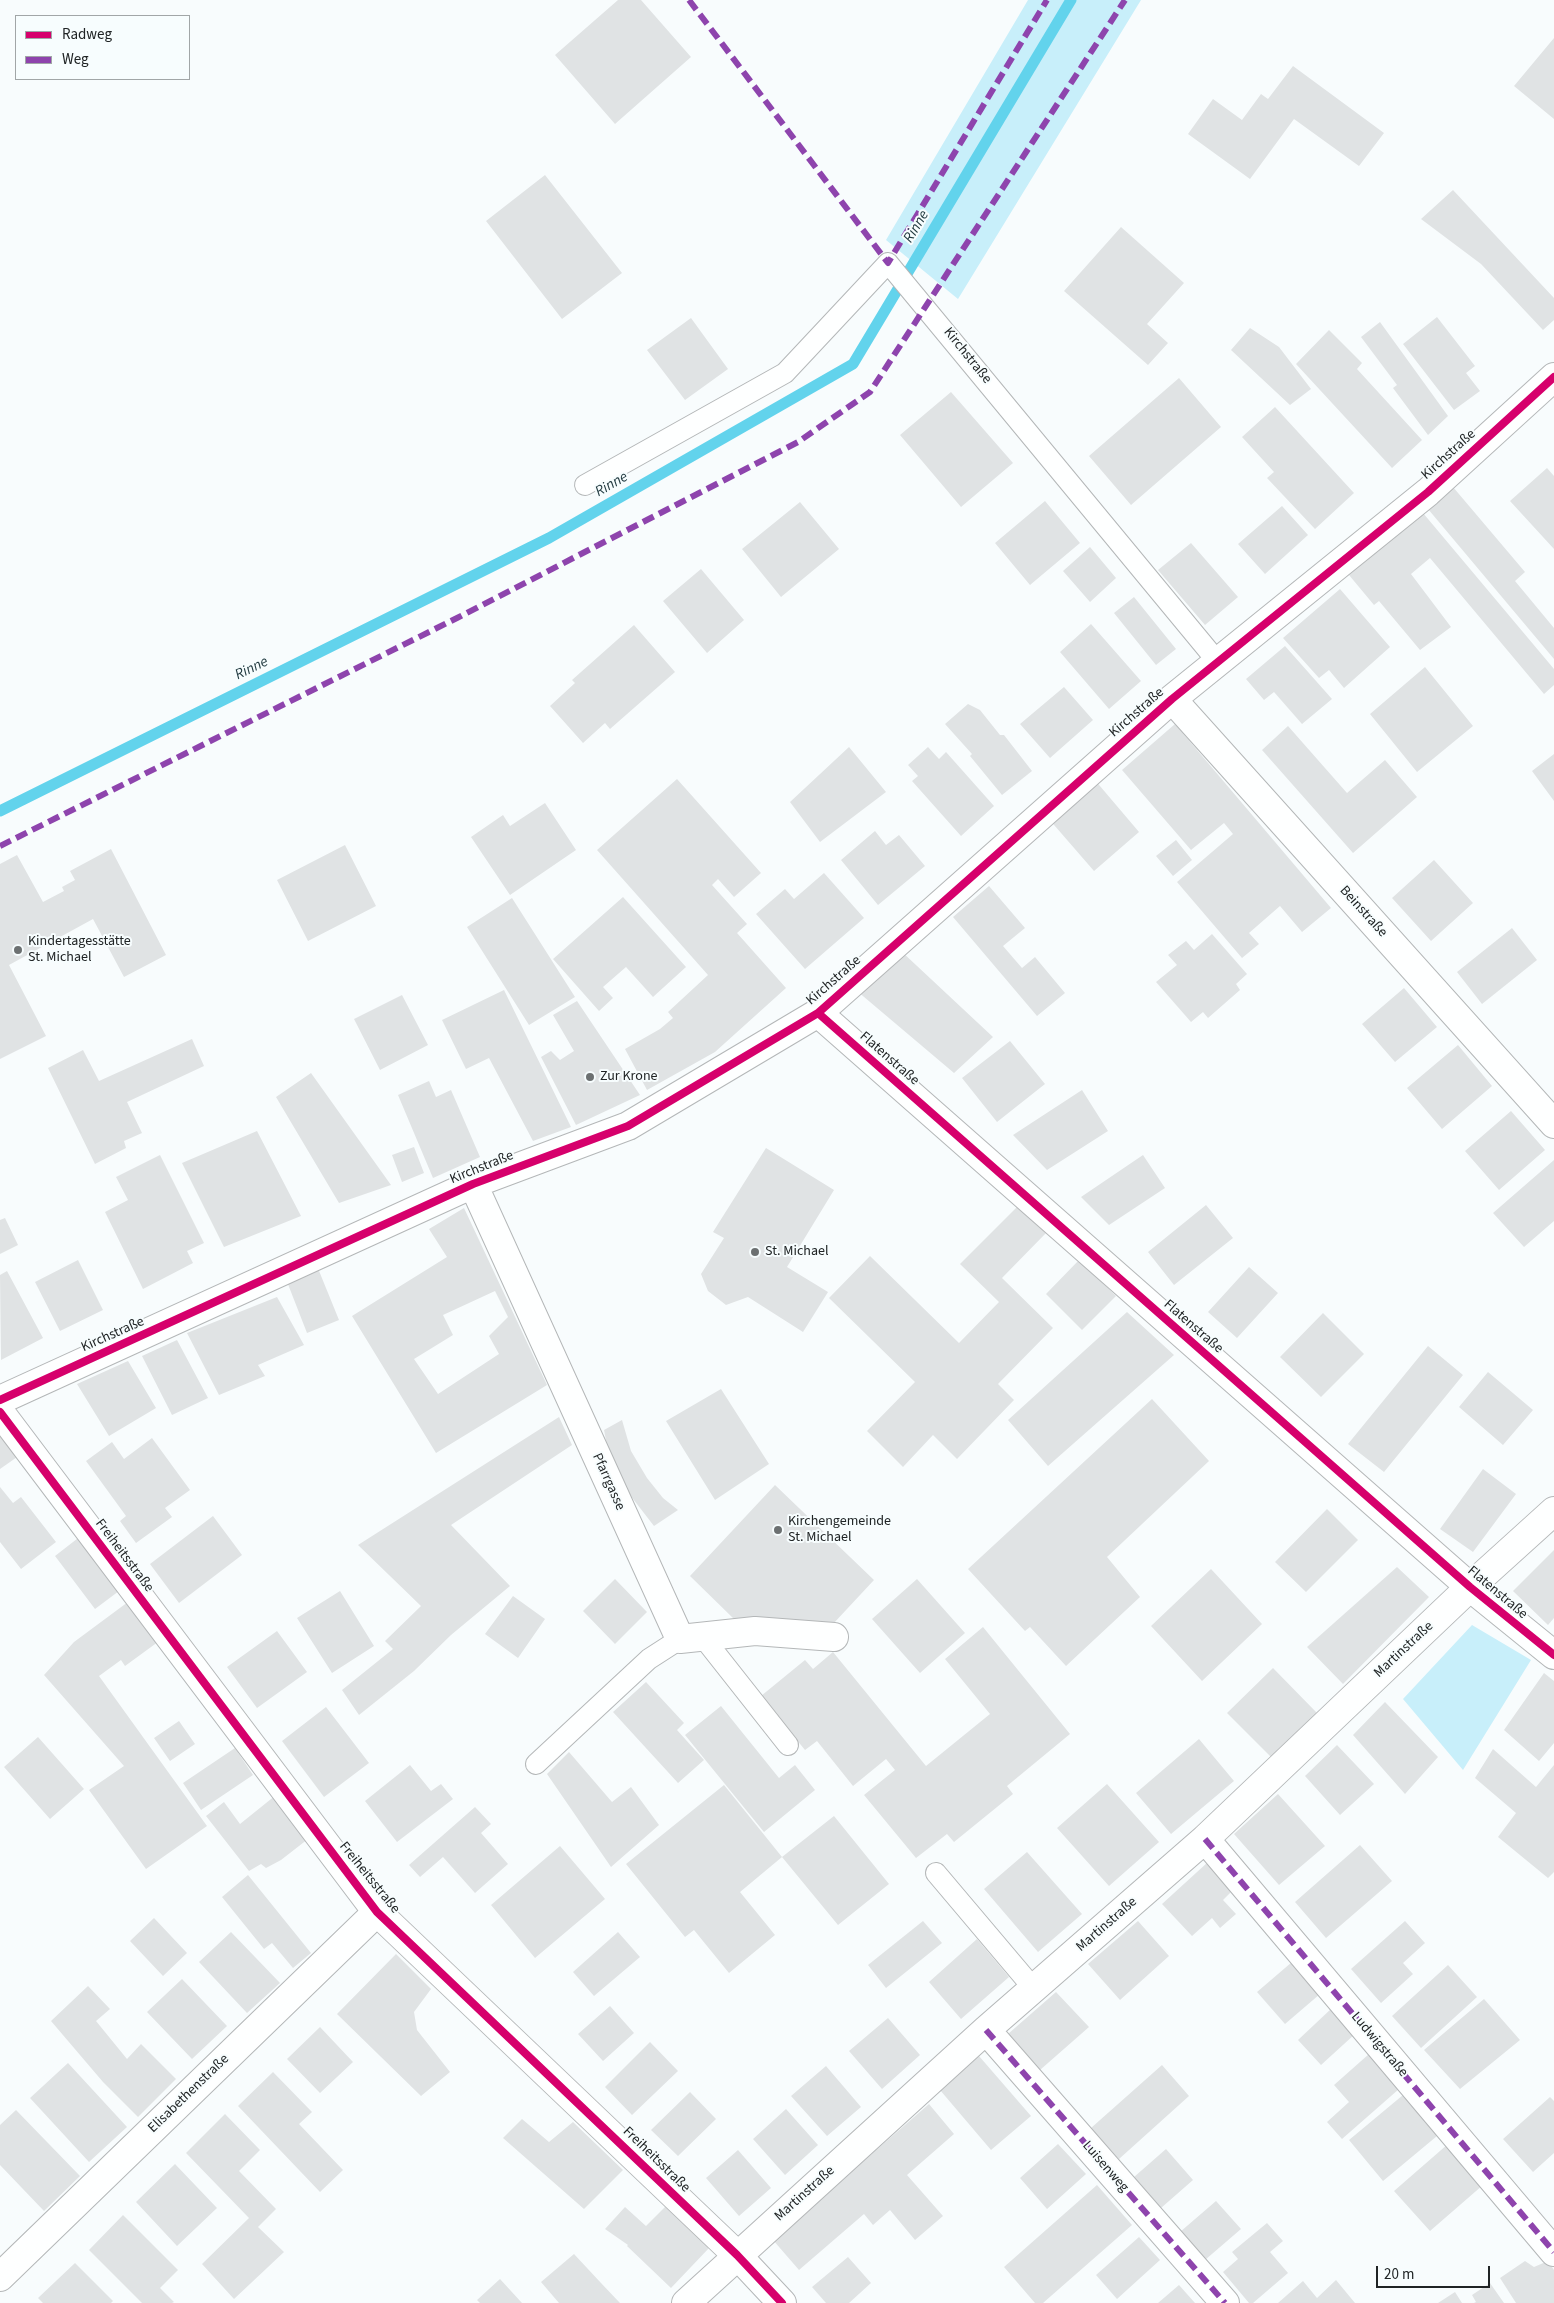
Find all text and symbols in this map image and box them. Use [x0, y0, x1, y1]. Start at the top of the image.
legend [15, 15, 190, 80]
text: Radweg [62, 24, 112, 45]
text: Weg [62, 49, 89, 70]
water label: Rinne [900, 207, 934, 247]
street label: Kirchstraße [939, 325, 995, 387]
street label: Kirchstraße [1418, 426, 1480, 484]
water label: Rinne [592, 468, 632, 502]
water label: Rinne [232, 653, 272, 685]
street label: Kirchstraße [1106, 685, 1168, 741]
street label: Beinstraße [1336, 883, 1390, 941]
place label: Kindertagesstätte St. Michael [28, 934, 131, 966]
marker: Kindertagesstätte St. Michael [12, 944, 24, 956]
street label: Kirchstraße [803, 953, 865, 1009]
street label: Flatenstraße [856, 1029, 922, 1089]
place label: Zur Krone [600, 1069, 658, 1085]
marker: Zur Krone [584, 1071, 596, 1083]
street label: Kirchstraße [448, 1148, 516, 1188]
place label: St. Michael [765, 1244, 828, 1260]
marker: St. Michael [749, 1246, 761, 1258]
street label: Flatenstraße [1160, 1297, 1226, 1357]
street label: Kirchstraße [79, 1314, 147, 1356]
street label: Pfarrgasse [588, 1451, 628, 1513]
place label: Kirchengemeinde St. Michael [788, 1514, 891, 1546]
street label: Freiheitsstraße [91, 1516, 157, 1596]
marker: Kirchengemeinde St. Michael [772, 1524, 784, 1536]
street label: Flatenstraße [1463, 1563, 1531, 1623]
street label: Martinstraße [1371, 1618, 1437, 1682]
street label: Freiheitsstraße [335, 1839, 403, 1917]
street label: Martinstraße [1073, 1894, 1141, 1956]
street label: Ludwigstraße [1347, 2009, 1411, 2081]
street label: Elisabethenstraße [145, 2051, 233, 2137]
street label: Freiheitsstraße [619, 2124, 693, 2196]
street label: Luisenweg [1078, 2138, 1132, 2196]
street label: Martinstraße [772, 2163, 838, 2225]
scale bar [1379, 2256, 1493, 2288]
text: 20 m [1384, 2264, 1414, 2285]

